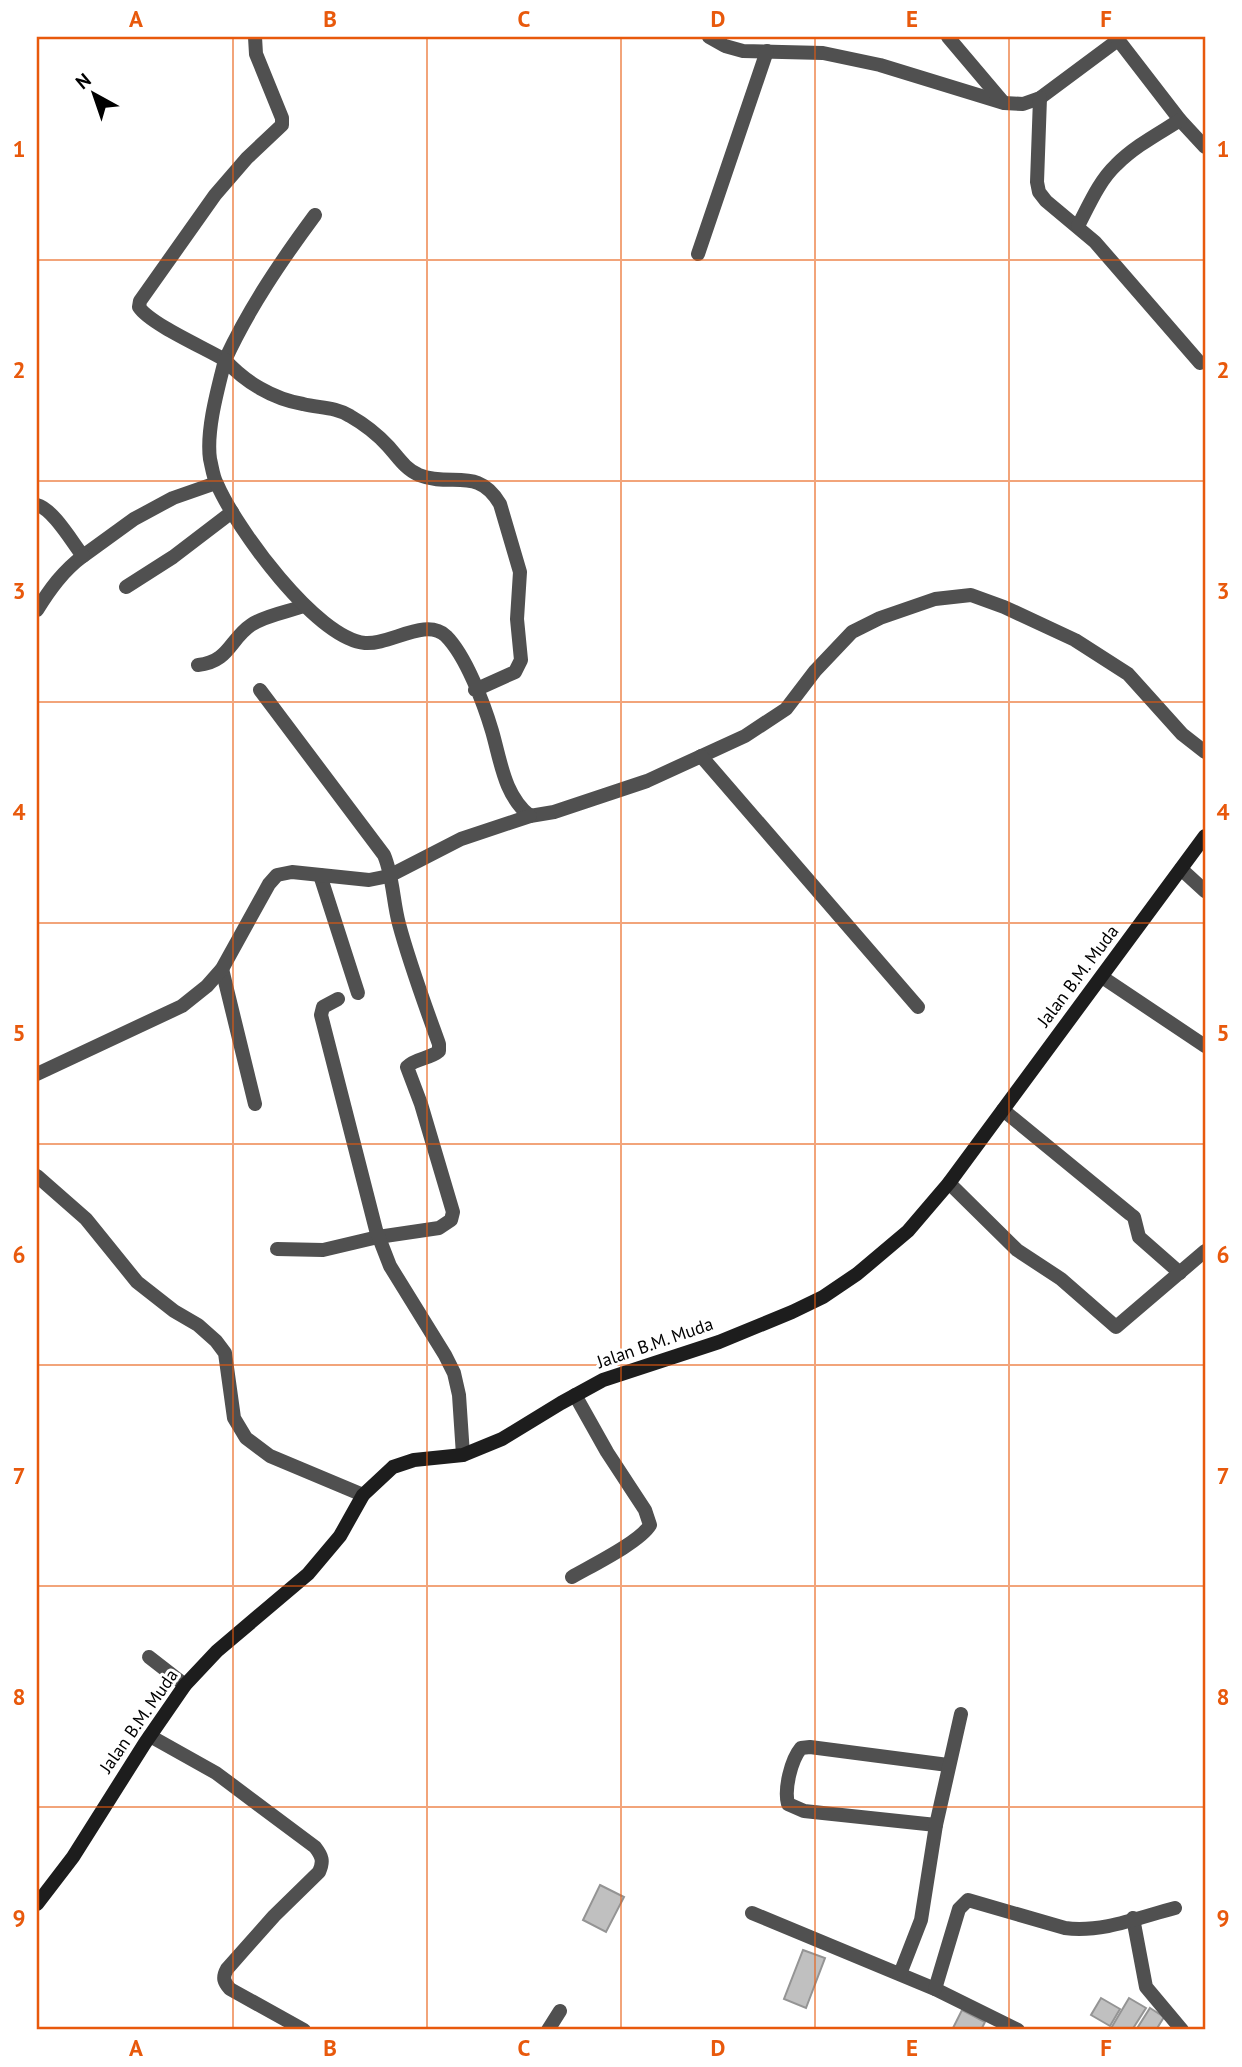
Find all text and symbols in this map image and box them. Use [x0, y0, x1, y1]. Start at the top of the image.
text: A [129, 4, 143, 33]
text: B [323, 4, 337, 33]
text: C [518, 4, 531, 33]
text: D [711, 4, 725, 33]
text: E [906, 4, 918, 33]
text: F [1100, 4, 1112, 33]
north arrow [60, 60, 130, 130]
text: N [71, 68, 96, 94]
text: 1 [12, 134, 26, 163]
text: 1 [1216, 134, 1230, 163]
text: 2 [12, 355, 26, 384]
text: 2 [1216, 355, 1230, 384]
text: 3 [12, 576, 26, 605]
text: 3 [1216, 576, 1230, 605]
text: 4 [12, 797, 26, 826]
text: 4 [1216, 797, 1230, 826]
street label: Jalan B.M. Muda [1031, 920, 1123, 1032]
text: 5 [12, 1018, 26, 1047]
text: 5 [1216, 1018, 1230, 1047]
text: 6 [12, 1240, 26, 1269]
text: 6 [1216, 1240, 1230, 1269]
street label: Jalan B.M. Muda [593, 1312, 716, 1373]
text: 7 [12, 1461, 26, 1490]
text: 7 [1216, 1461, 1230, 1490]
street label: Jalan B.M. Muda [94, 1664, 183, 1778]
text: 8 [12, 1682, 26, 1711]
text: 8 [1216, 1682, 1230, 1711]
text: 9 [12, 1903, 26, 1932]
text: 9 [1216, 1903, 1230, 1932]
text: A [129, 2033, 143, 2062]
text: B [323, 2033, 337, 2062]
text: C [518, 2033, 531, 2062]
text: D [711, 2033, 725, 2062]
text: E [906, 2033, 918, 2062]
text: F [1100, 2033, 1112, 2062]

